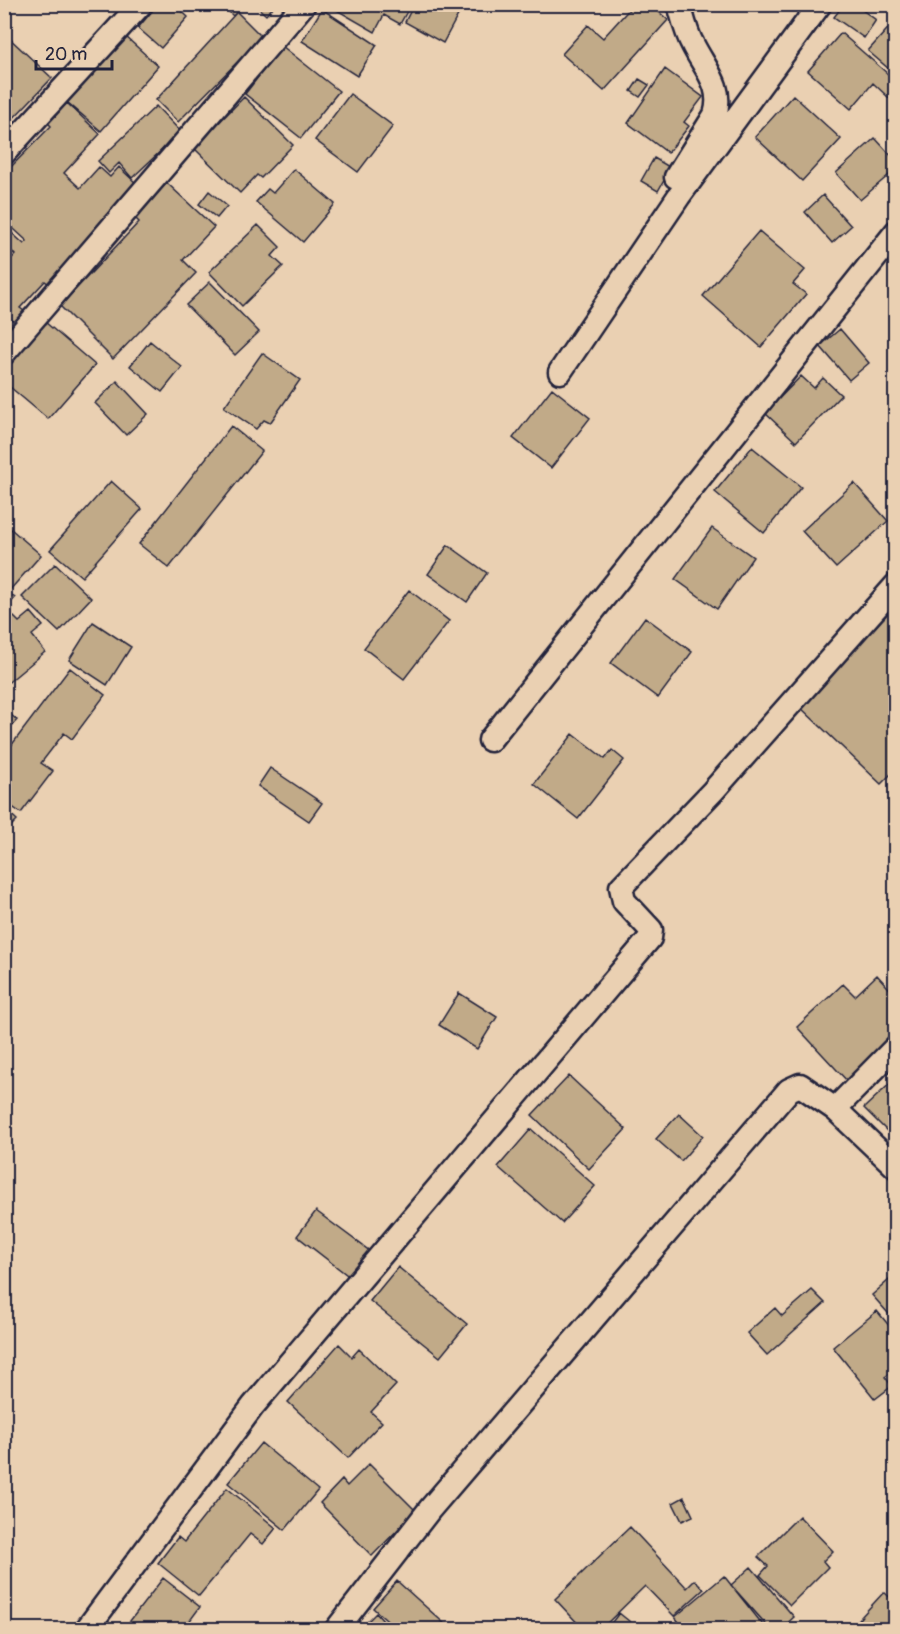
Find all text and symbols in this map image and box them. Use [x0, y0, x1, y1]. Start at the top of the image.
scale bar [36, 33, 112, 71]
text: 20 m [45, 43, 87, 66]

